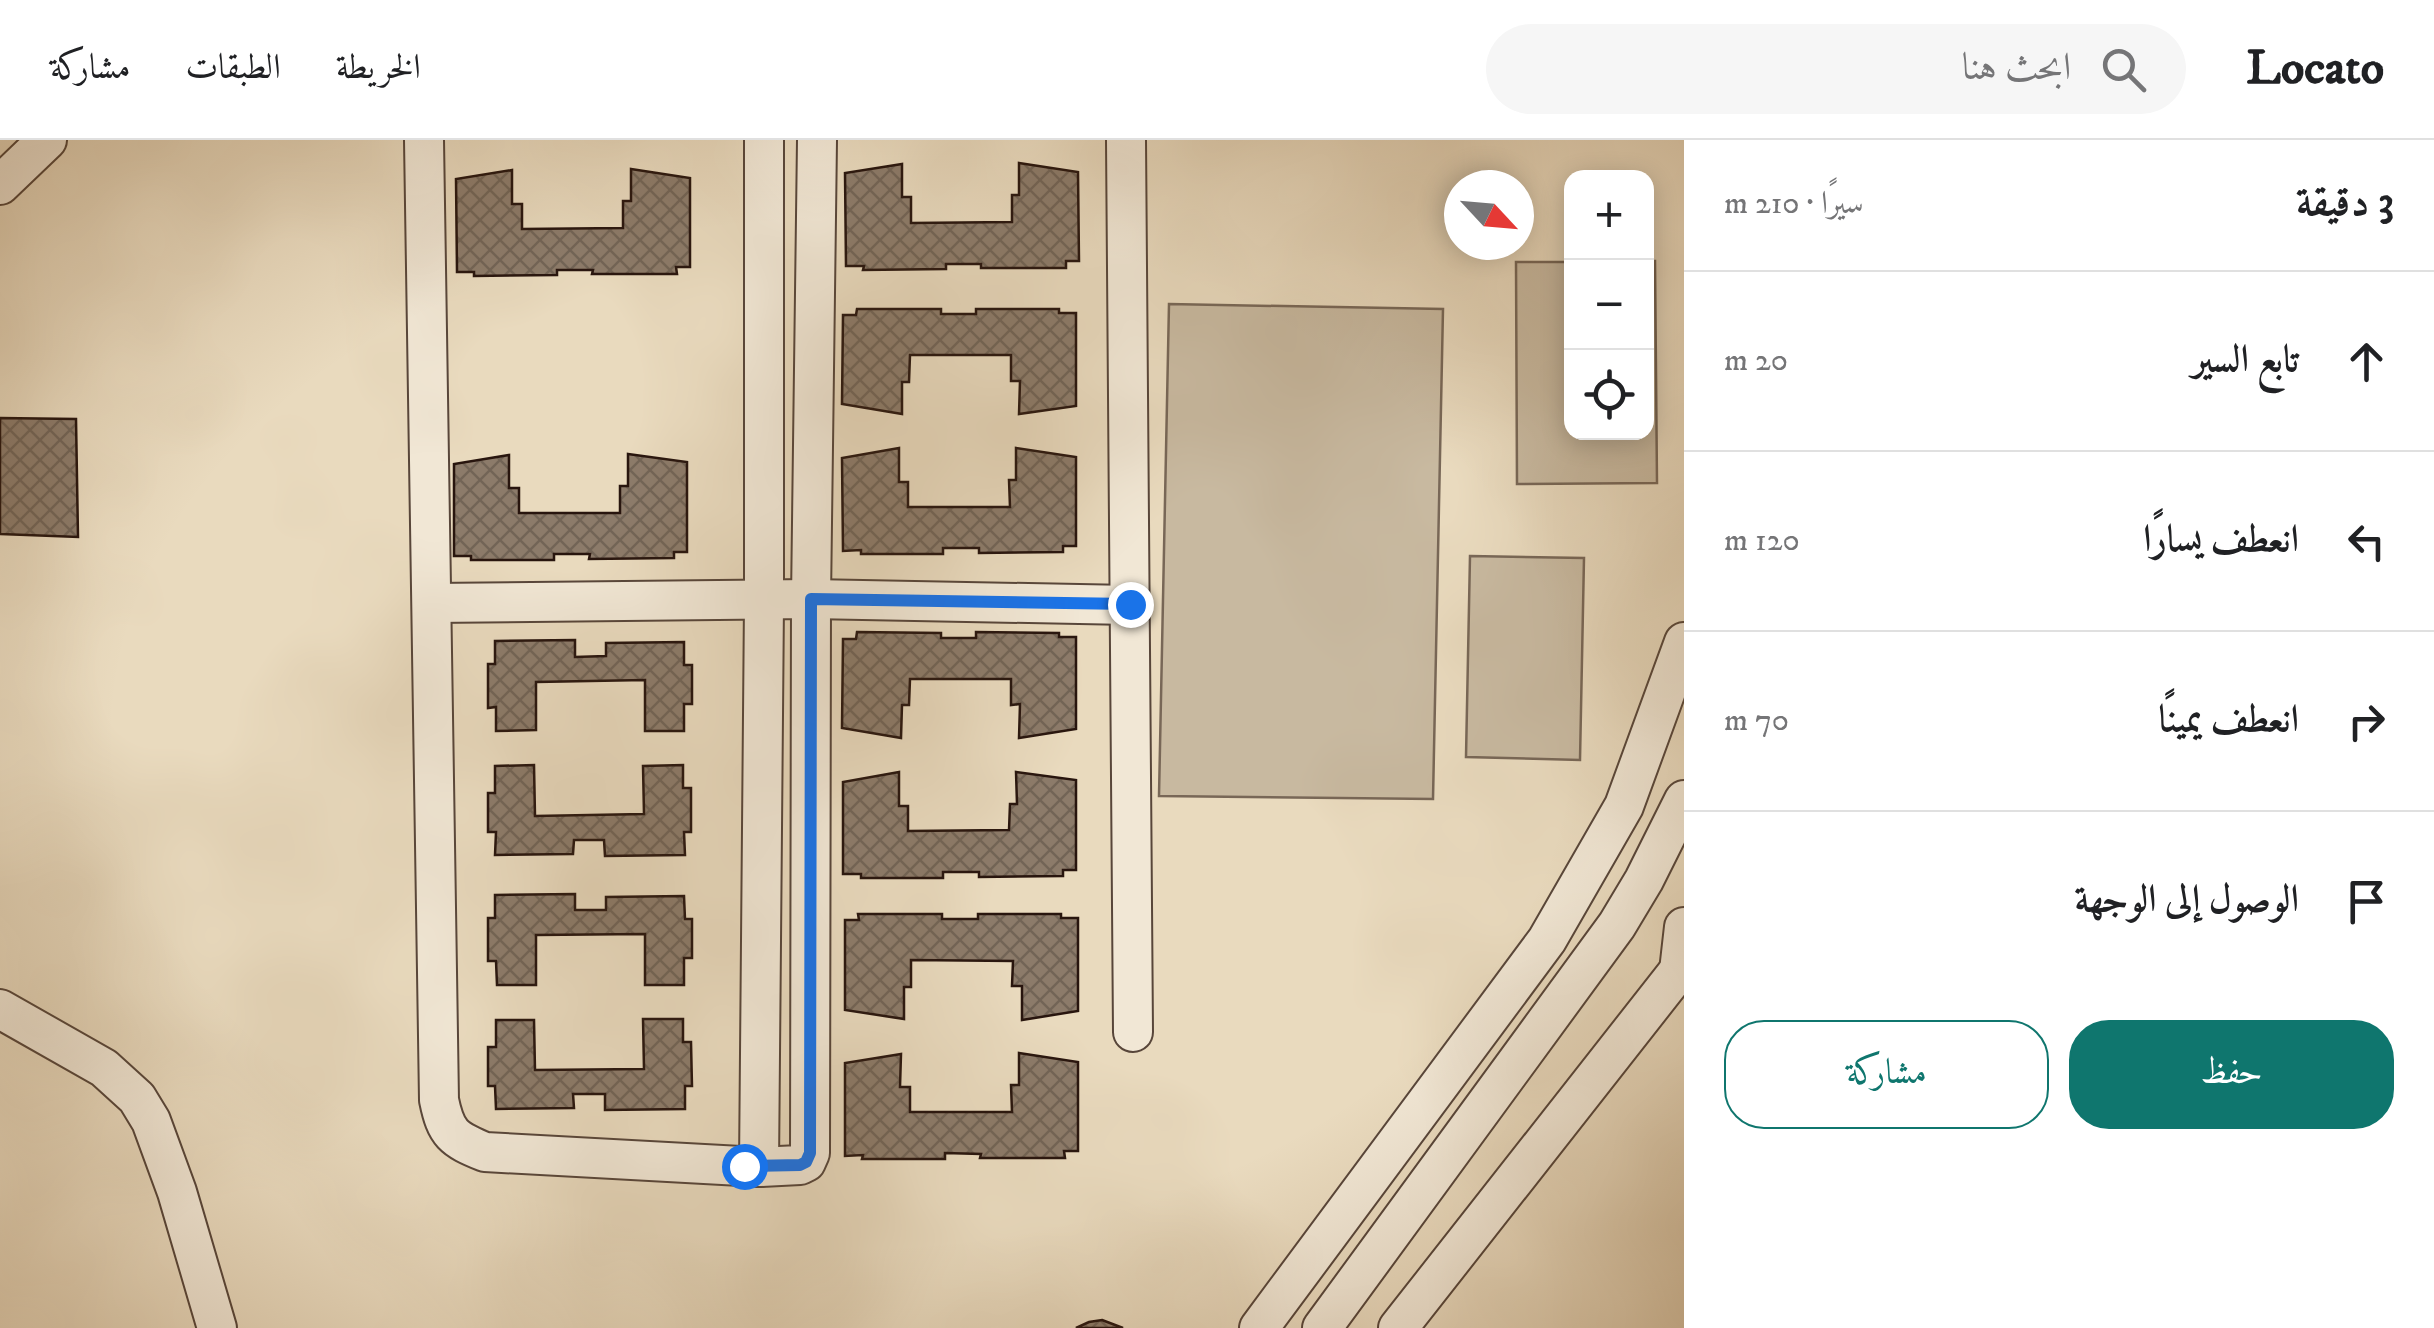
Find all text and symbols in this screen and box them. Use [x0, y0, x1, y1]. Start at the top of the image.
search box [1486, 24, 2186, 114]
text: Locato [2246, 39, 2384, 99]
icon: search [2096, 42, 2151, 97]
text: ابحث هنا [1962, 44, 2071, 92]
text: مشاركة [50, 46, 131, 90]
text: الطبقات [186, 46, 281, 90]
text: الخريطة [336, 46, 421, 90]
north arrow [1444, 170, 1534, 260]
map controls [1564, 170, 1654, 440]
button: + [1564, 170, 1654, 260]
text: 3 دقيقة [2296, 177, 2394, 229]
text: سيرًا · 210 m [1724, 184, 1864, 224]
button: − [1564, 260, 1654, 350]
icon: ahead [2339, 334, 2394, 389]
text: تابع السير [2192, 336, 2299, 384]
text: 20 m [1724, 341, 1788, 381]
button: locate [1564, 350, 1654, 440]
icon: left [2339, 514, 2394, 569]
text: انعطف يسارًا [2143, 516, 2299, 564]
text: 120 m [1724, 521, 1800, 561]
route end [1108, 582, 1154, 628]
icon: right [2339, 694, 2394, 749]
text: انعطف يمينًا [2158, 696, 2299, 744]
text: 70 m [1724, 701, 1789, 741]
icon: arrive [2339, 874, 2394, 929]
text: الوصول إلى الوجهة [2075, 876, 2299, 924]
button: مشاركة [1724, 1020, 2049, 1129]
button: حفظ [2069, 1020, 2394, 1129]
route start [722, 1144, 768, 1190]

